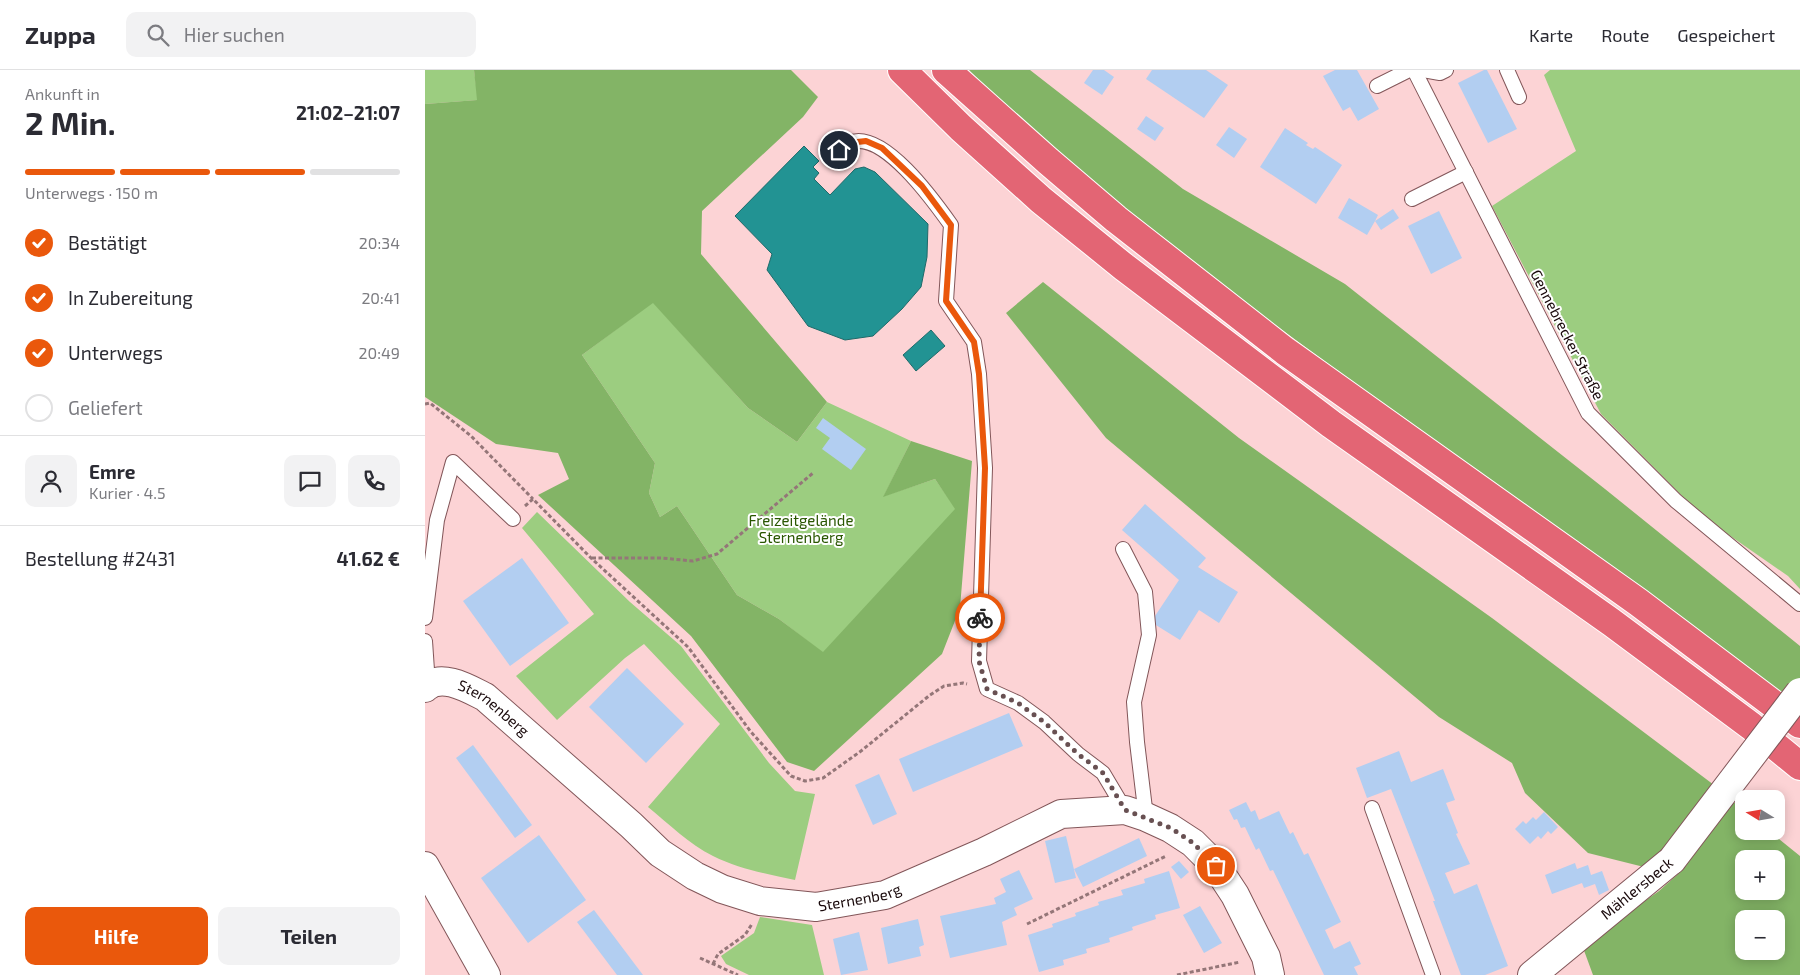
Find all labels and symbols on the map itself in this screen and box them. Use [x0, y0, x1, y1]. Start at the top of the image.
pin [818, 129, 860, 171]
street label: Gennebrecker Straße [1527, 266, 1609, 403]
park label: Freizeitgelände Sternenberg [749, 511, 853, 546]
courier [955, 593, 1005, 643]
street label: Sternenberg [456, 675, 534, 740]
north arrow [1735, 790, 1785, 840]
pin [1195, 845, 1237, 887]
street label: Mählersbeck [1597, 853, 1676, 923]
street label: Sternenberg [817, 879, 904, 914]

